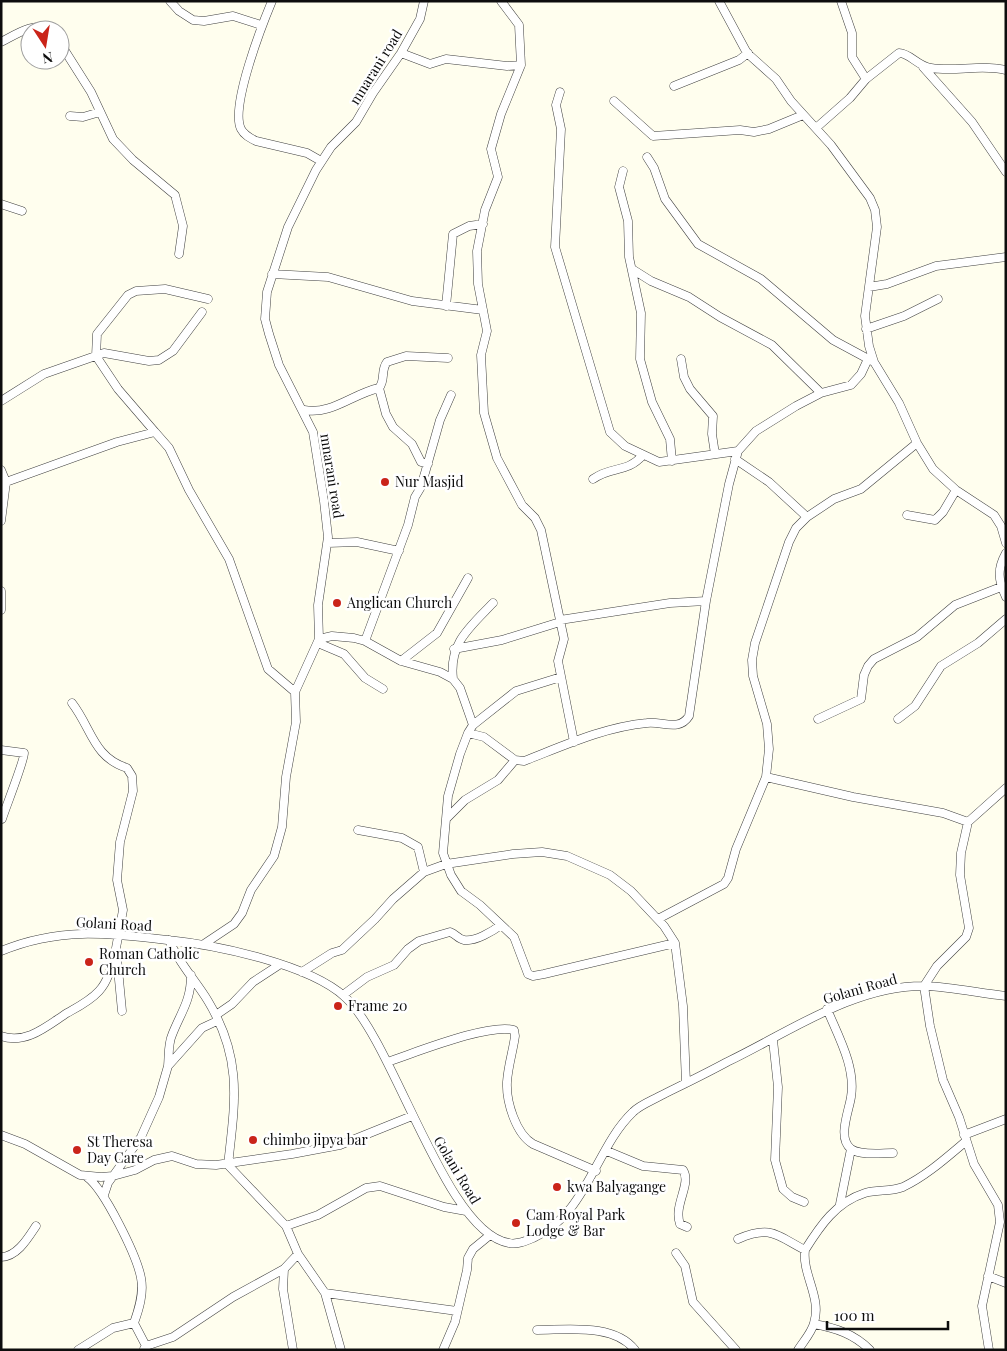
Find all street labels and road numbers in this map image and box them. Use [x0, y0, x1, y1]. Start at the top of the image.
street label: mnarani road [345, 25, 406, 108]
street label: mnarani road [316, 432, 349, 520]
street label: Golani Road [76, 912, 153, 935]
street label: Golani Road [821, 969, 899, 1008]
street label: Golani Road [430, 1132, 485, 1207]

